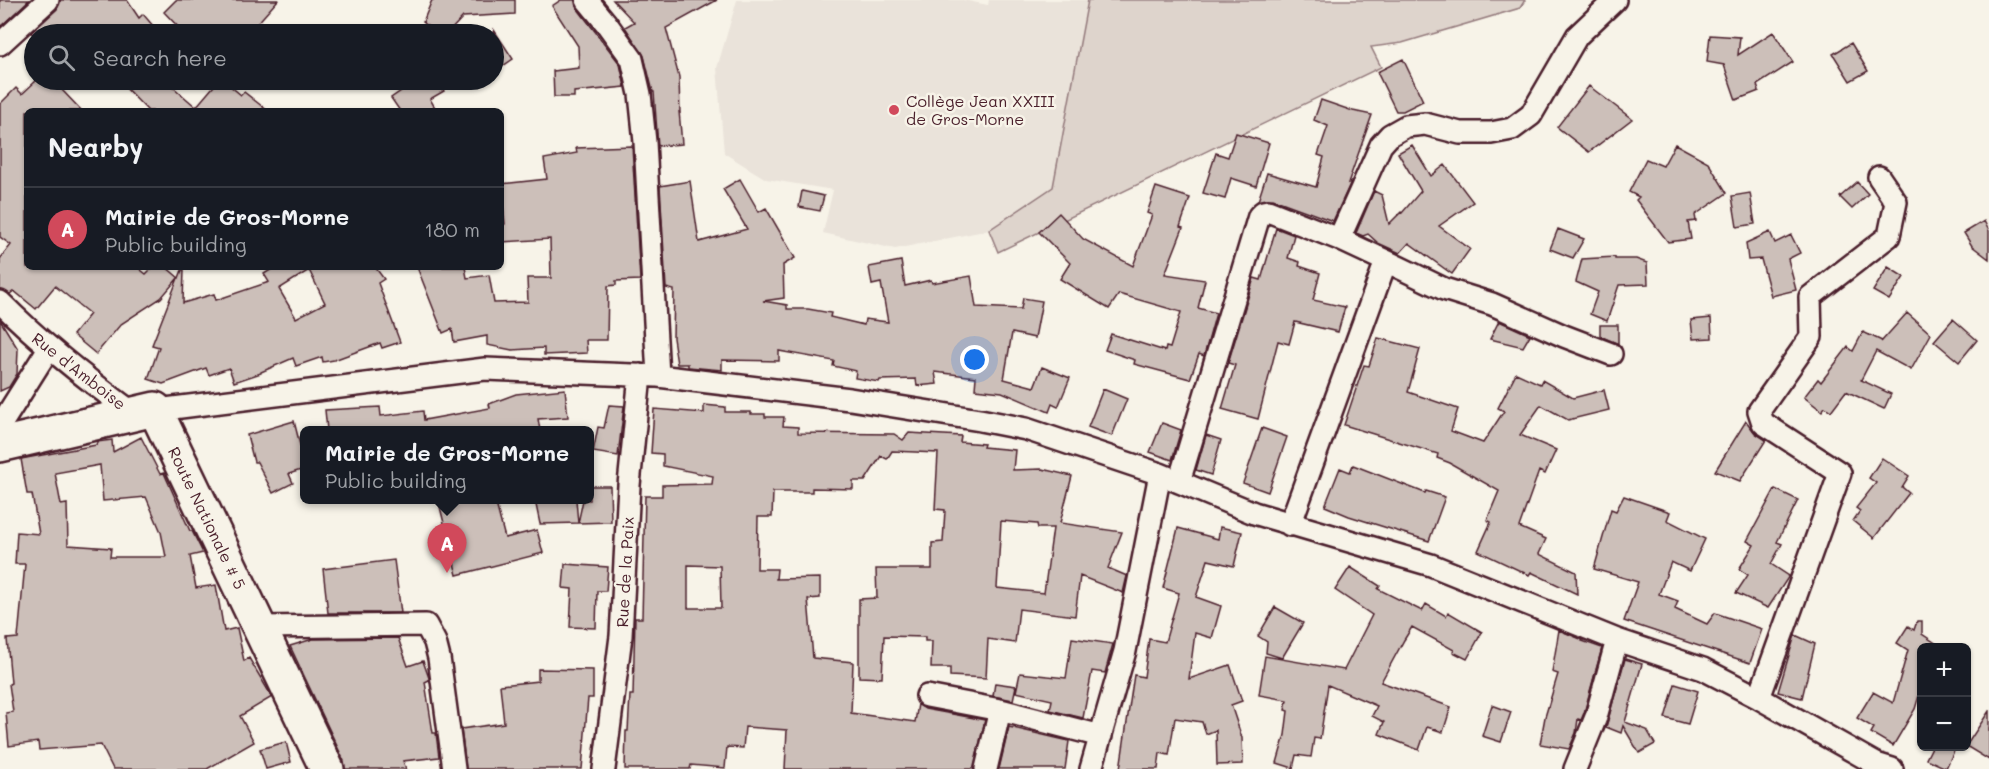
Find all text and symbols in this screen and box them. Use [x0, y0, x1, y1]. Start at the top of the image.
search box [24, 24, 504, 90]
icon: search [45, 41, 78, 74]
text: Search here [93, 43, 227, 72]
place label: Collège Jean XXIII de Gros-Morne [906, 90, 1054, 129]
marker: Collège Jean XXIII de Gros-Morne [887, 103, 901, 117]
text: Nearby [48, 130, 143, 164]
text: Mairie de Gros-Morne [105, 202, 349, 231]
text: A [61, 216, 74, 242]
text: 180 m [424, 216, 480, 242]
text: Public building [105, 231, 247, 257]
street label: Rue d'Amboise [28, 327, 131, 414]
your location [960, 345, 989, 374]
popup [300, 426, 594, 504]
text: Mairie de Gros-Morne [325, 438, 569, 467]
street label: Route Nationale # 5 [164, 443, 251, 592]
text: Public building [325, 467, 466, 493]
street label: Rue de la Paix [611, 516, 638, 628]
pin: A [428, 524, 466, 573]
map controls [1917, 643, 1971, 751]
button: + [1917, 643, 1971, 697]
button: − [1917, 697, 1971, 751]

